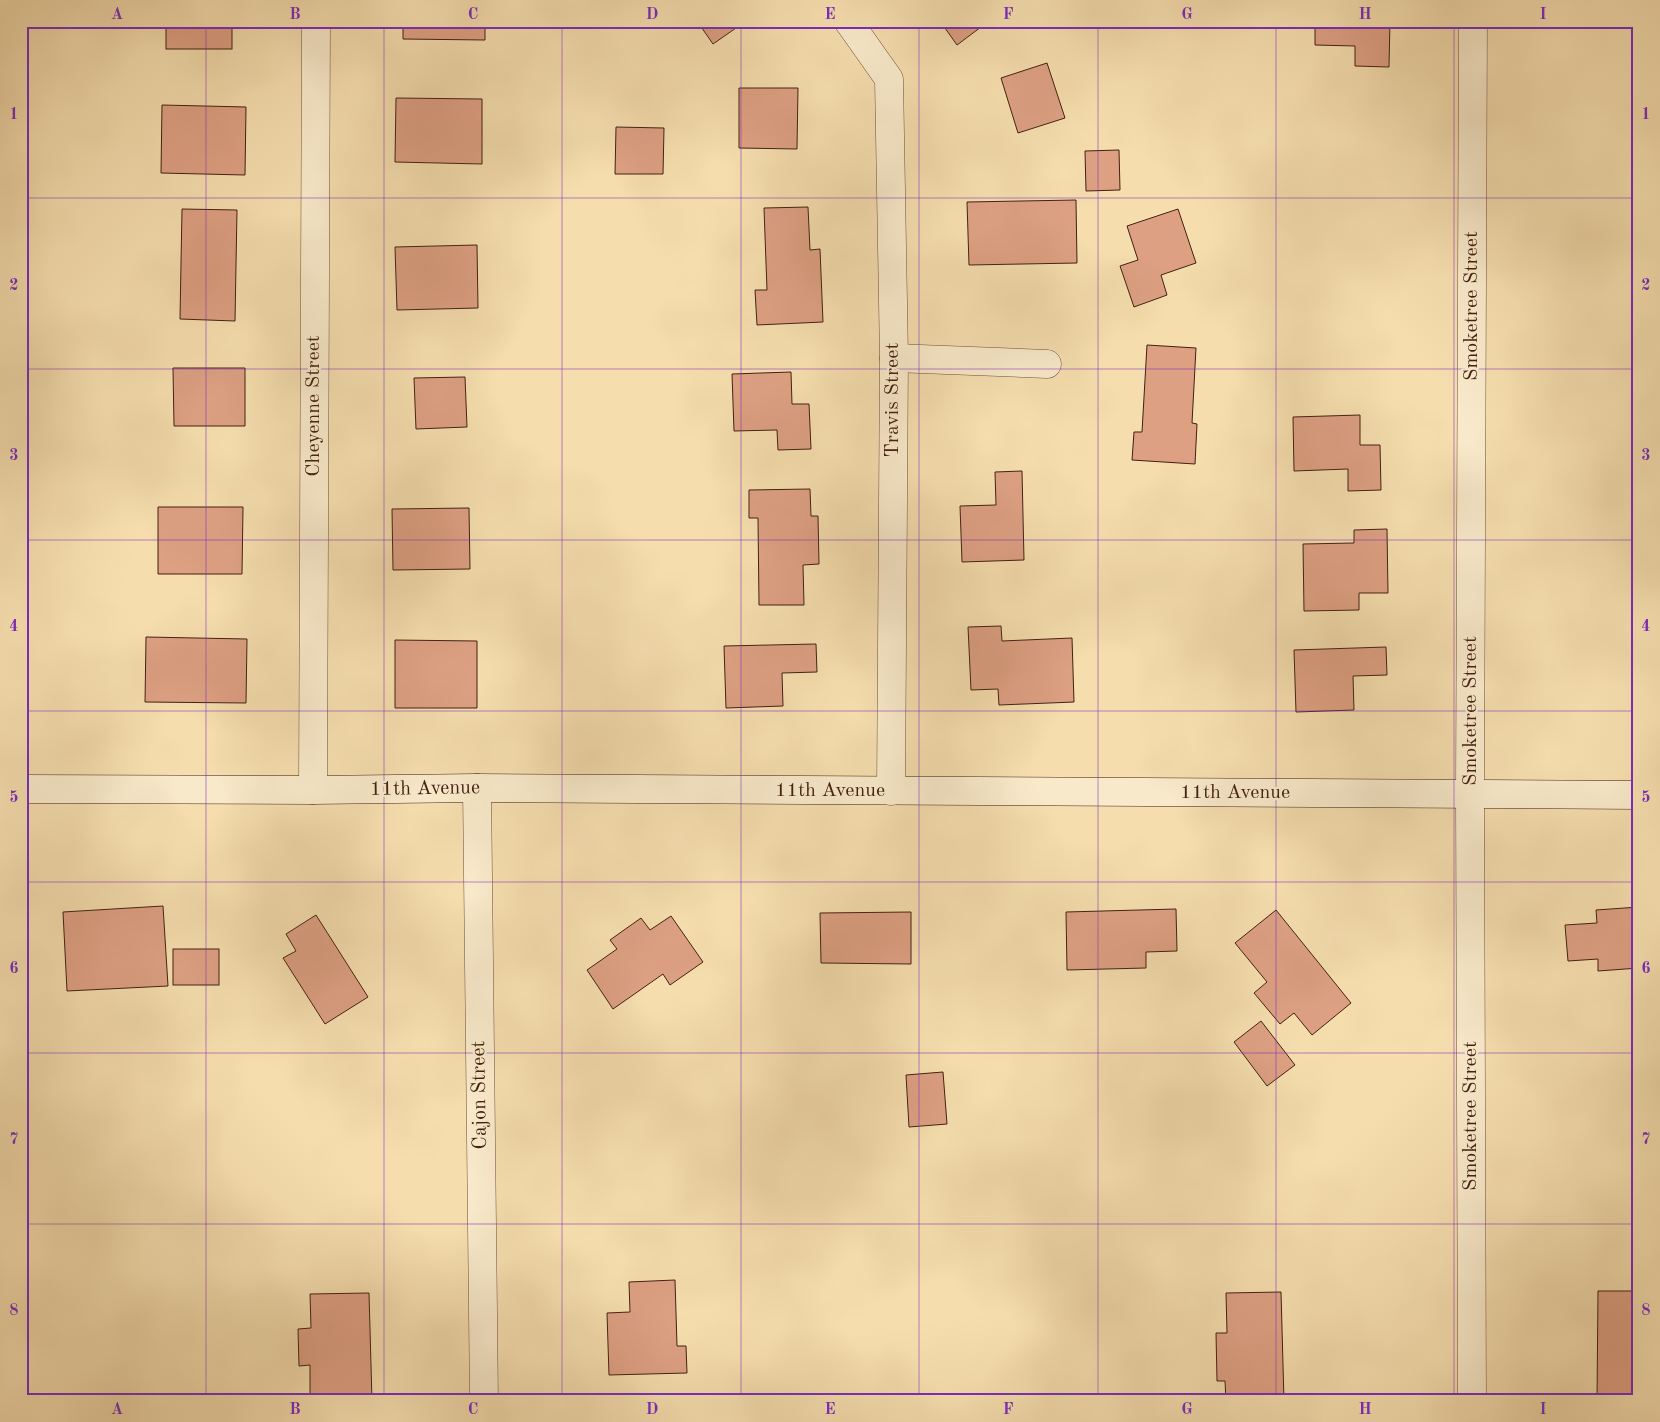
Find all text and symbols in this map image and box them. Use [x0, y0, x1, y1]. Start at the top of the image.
text: A [111, 7, 123, 23]
text: B [289, 7, 301, 23]
text: C [468, 7, 478, 23]
text: D [646, 7, 658, 23]
text: E [824, 7, 836, 23]
text: F [1003, 7, 1014, 23]
text: G [1181, 7, 1193, 23]
text: H [1358, 7, 1372, 23]
text: I [1539, 7, 1547, 23]
text: 1 [9, 107, 19, 123]
text: 1 [1641, 107, 1651, 123]
street label: Smoketree Street [1462, 231, 1482, 381]
text: 2 [9, 278, 19, 294]
text: 2 [1641, 278, 1651, 294]
street label: Cheyenne Street [304, 335, 324, 477]
street label: Travis Street [883, 343, 903, 458]
text: 3 [9, 448, 19, 464]
text: 3 [1641, 448, 1651, 464]
text: 4 [9, 619, 19, 635]
text: 4 [1641, 619, 1651, 635]
street label: Smoketree Street [1461, 636, 1481, 786]
street label: 11th Avenue [370, 778, 480, 800]
street label: 11th Avenue [775, 781, 885, 801]
street label: 11th Avenue [1180, 783, 1290, 803]
text: 5 [9, 790, 19, 806]
text: 5 [1641, 790, 1651, 806]
text: 6 [9, 961, 19, 977]
text: 6 [1641, 961, 1651, 977]
street label: Cajon Street [469, 1040, 491, 1150]
street label: Smoketree Street [1461, 1041, 1481, 1191]
text: 7 [9, 1132, 19, 1148]
text: 7 [1641, 1132, 1651, 1148]
text: 8 [9, 1303, 19, 1319]
text: 8 [1641, 1303, 1651, 1319]
text: A [111, 1402, 123, 1418]
text: B [289, 1402, 301, 1418]
text: C [468, 1402, 478, 1418]
text: D [646, 1402, 658, 1418]
text: E [824, 1402, 836, 1418]
text: F [1003, 1402, 1014, 1418]
text: G [1181, 1402, 1193, 1418]
text: H [1358, 1402, 1372, 1418]
text: I [1539, 1402, 1547, 1418]

